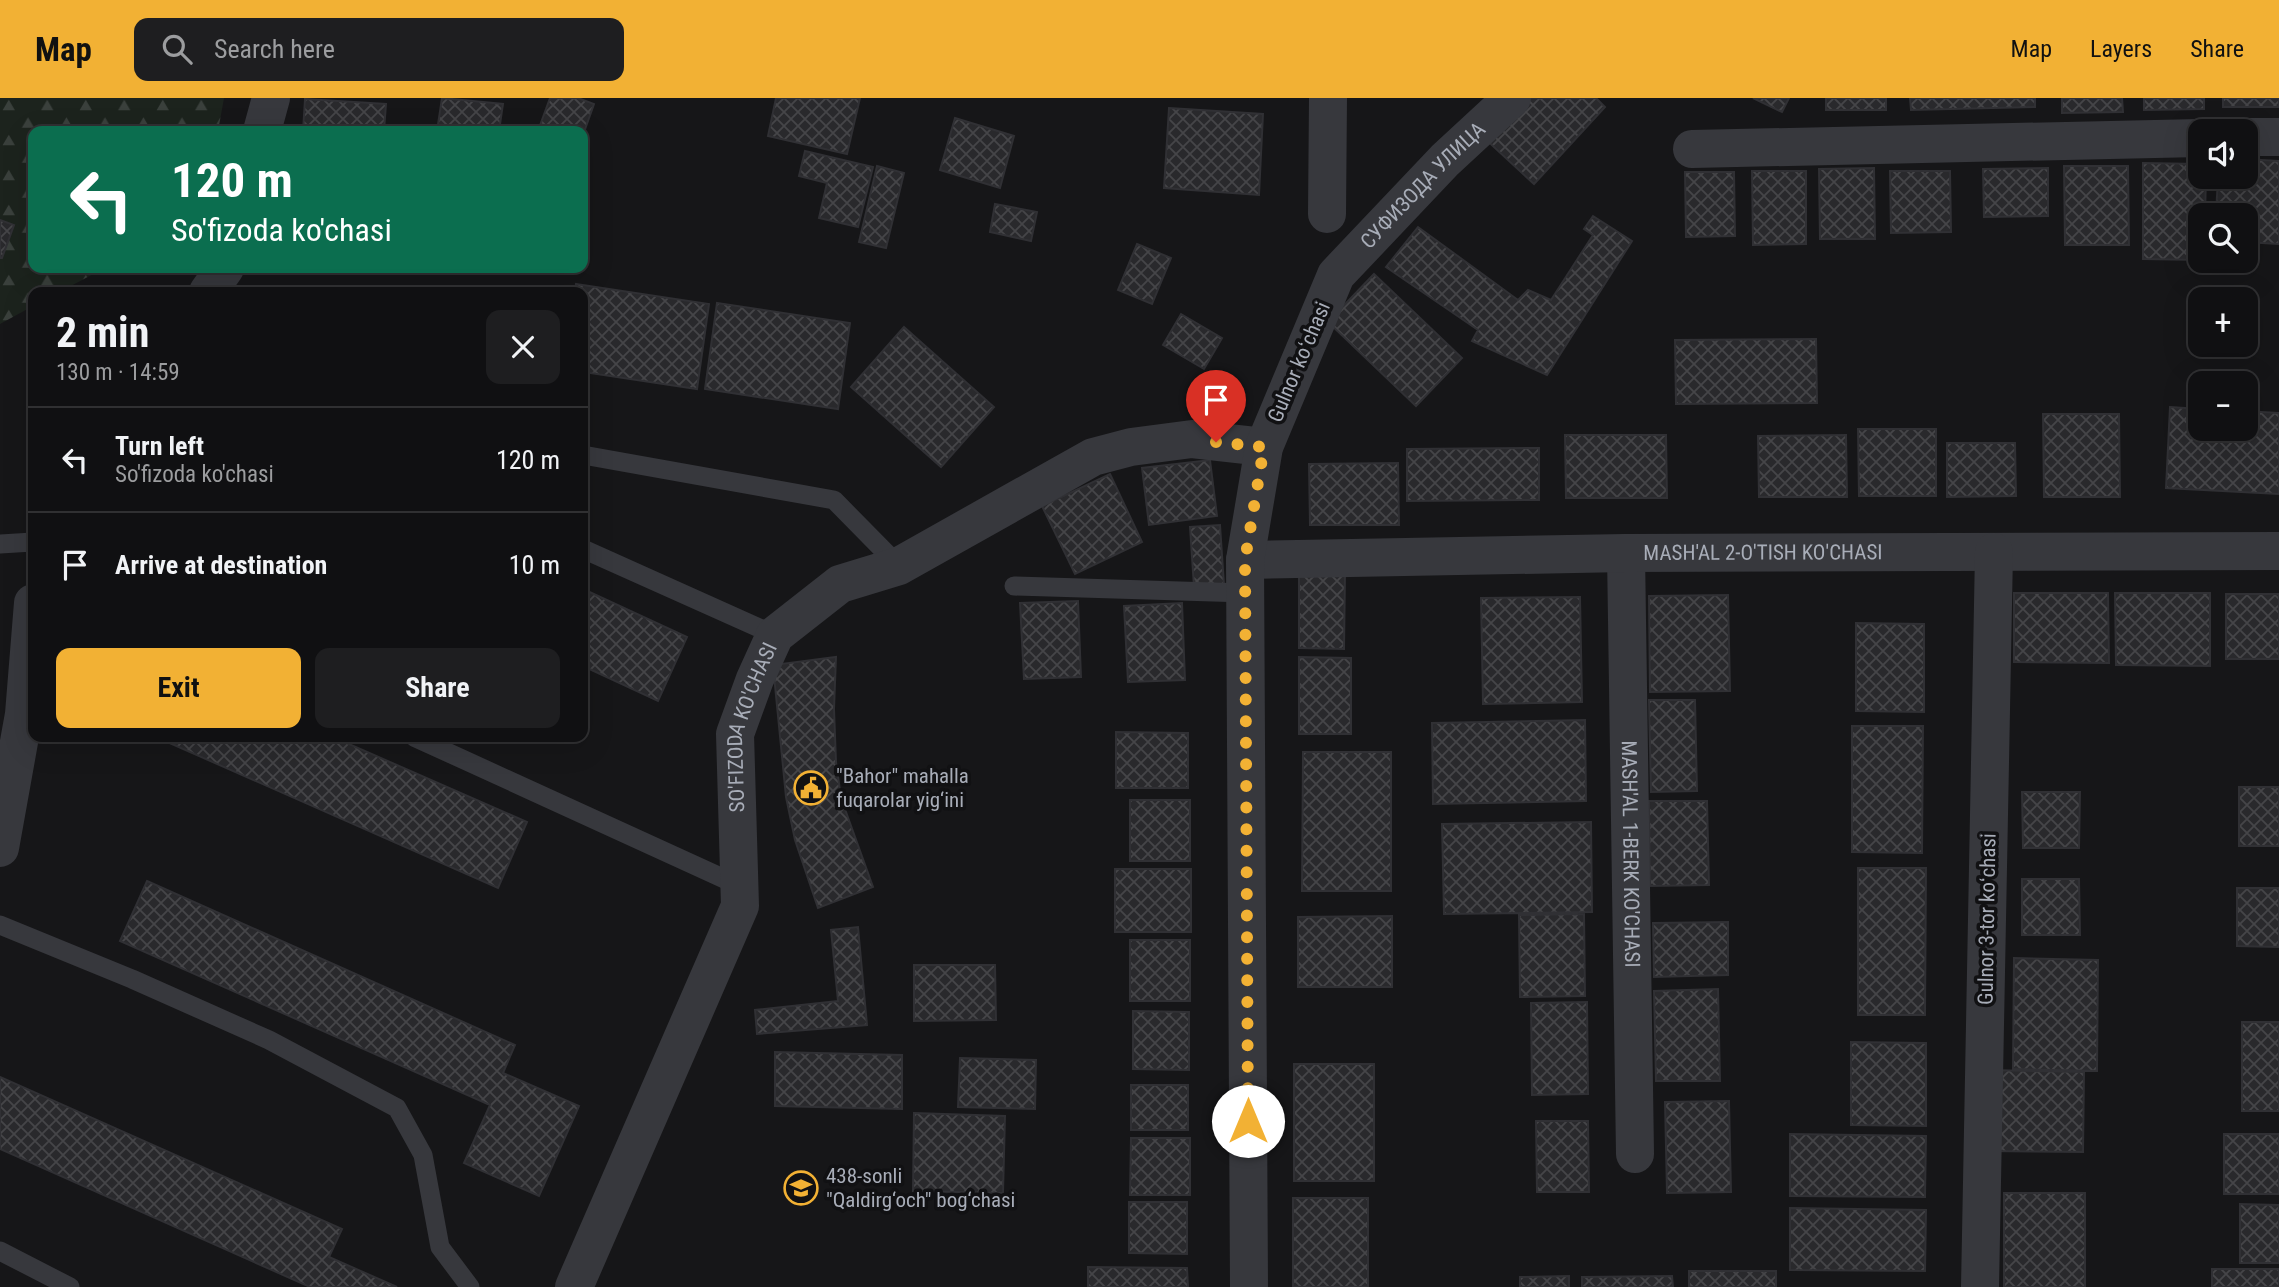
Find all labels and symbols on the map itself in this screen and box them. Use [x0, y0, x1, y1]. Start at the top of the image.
street label: СУФИЗОДА УЛИЦА [1356, 117, 1490, 253]
street label: Gulnor koʻchasi [1263, 298, 1335, 426]
pin [1186, 370, 1246, 442]
street label: MASH'AL 2-O'TISH KO'CHASI [1643, 540, 1883, 565]
street label: SO'FIZODA KO'CHASI [723, 639, 782, 813]
street label: MASH'AL 1-BERK KO'CHASI [1617, 740, 1644, 968]
place label: "Bahor" mahalla fuqarolar yig‘ini [836, 764, 969, 812]
public building icon: "Bahor" mahalla fuqarolar yig‘ini [792, 769, 830, 807]
street label: Gulnor 3-tor koʻchasi [1974, 833, 2000, 1005]
position arrow [1211, 1084, 1285, 1158]
place label: 438-sonli "Qaldirg‘och" bog‘chasi [826, 1164, 1015, 1212]
school or university icon: 438-sonli "Qaldirg‘och" bog‘chasi [782, 1169, 820, 1207]

